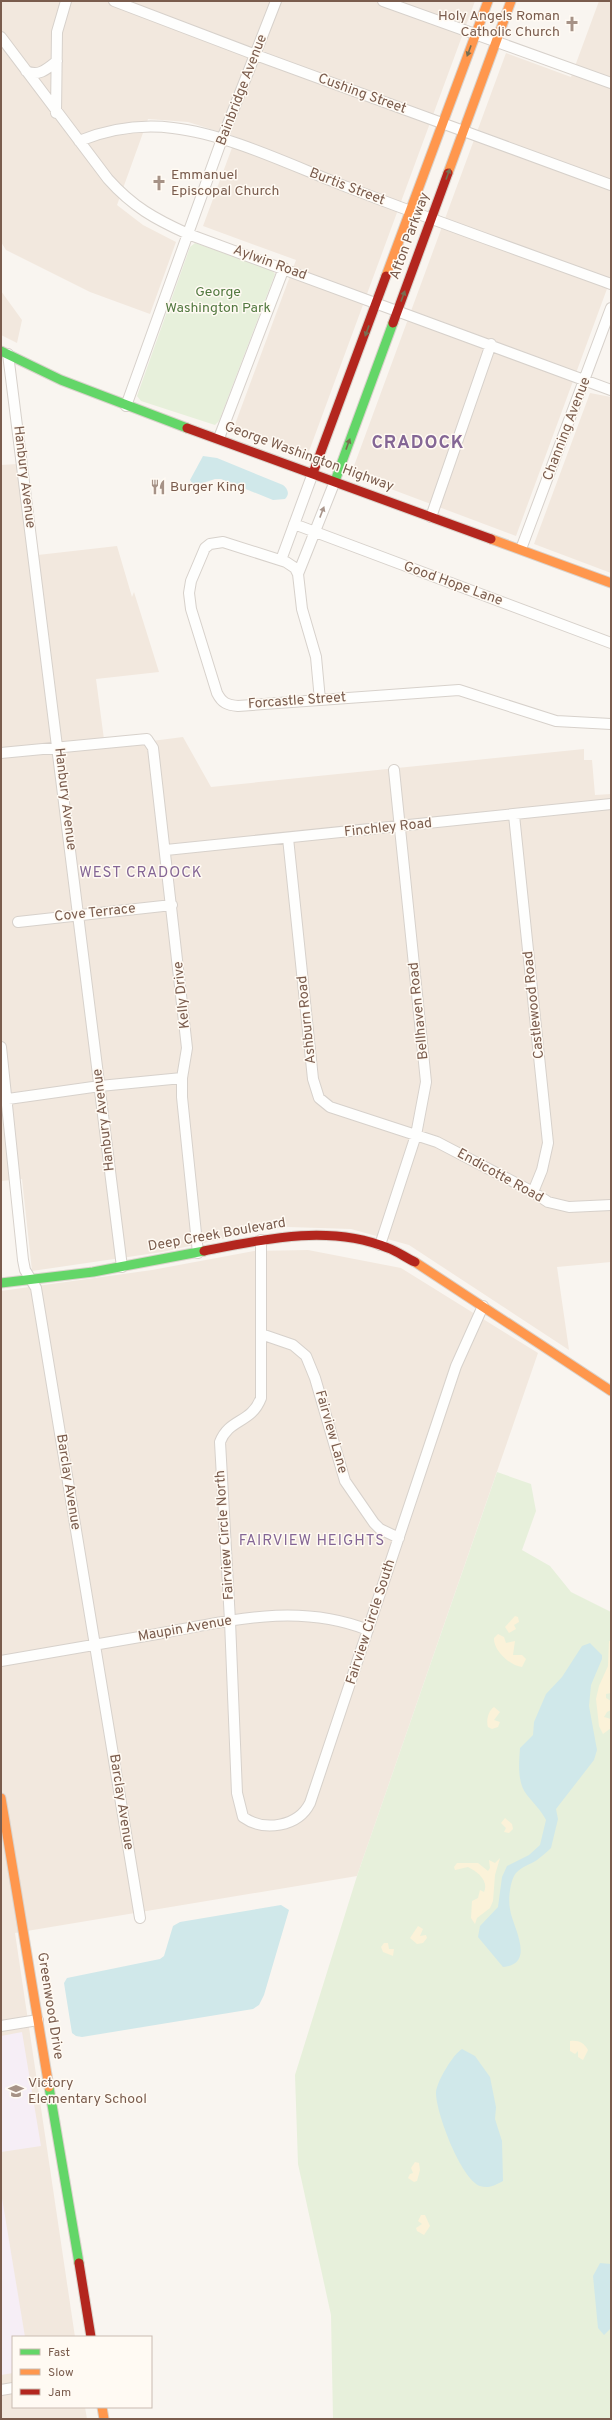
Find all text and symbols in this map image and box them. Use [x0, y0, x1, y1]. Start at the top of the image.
place label: Holy Angels Roman Catholic Church [438, 8, 560, 41]
church icon: Holy Angels Roman Catholic Church [563, 15, 581, 33]
street label: Bainbridge Avenue [213, 32, 271, 148]
one-way arrow [466, 45, 472, 57]
street label: Cushing Street [316, 70, 408, 118]
street label: Burtis Street [307, 165, 387, 209]
place label: Emmanuel Episcopal Church [171, 167, 279, 200]
one-way arrow [445, 168, 451, 180]
church icon: Emmanuel Episcopal Church [150, 174, 168, 192]
street label: Afton Parkway [386, 190, 434, 282]
street label: Aylwin Road [231, 242, 309, 284]
park label: George Washington Park [165, 284, 271, 317]
one-way arrow [400, 290, 406, 302]
one-way arrow [363, 325, 369, 337]
street label: Channing Avenue [539, 375, 595, 483]
street label: George Washington Highway [222, 418, 396, 496]
street label: Hanbury Avenue [9, 425, 39, 529]
district label: CRADOCK [371, 432, 465, 455]
one-way arrow [346, 438, 352, 450]
restaurant icon: Burger King [149, 478, 167, 496]
place label: Burger King [170, 479, 245, 496]
one-way arrow [320, 506, 326, 518]
street label: Good Hope Lane [401, 558, 505, 610]
street label: Forcastle Street [247, 689, 347, 713]
street label: Hanbury Avenue [50, 747, 80, 851]
street label: Finchley Road [343, 815, 433, 841]
district label: WEST CRADOCK [79, 864, 203, 883]
street label: Cove Terrace [54, 900, 136, 926]
street label: Castlewood Road [520, 950, 548, 1060]
street label: Kelly Drive [170, 960, 194, 1030]
street label: Bellhaven Road [405, 961, 433, 1061]
street label: Ashburn Road [294, 975, 320, 1065]
street label: Hanbury Avenue [89, 1068, 119, 1172]
street label: Endicotte Road [454, 1145, 546, 1207]
street label: Deep Creek Boulevard [147, 1215, 287, 1255]
street label: Fairview Lane [311, 1388, 351, 1476]
street label: Barclay Avenue [52, 1433, 84, 1531]
street label: Fairview Circle North [212, 1470, 238, 1600]
district label: FAIRVIEW HEIGHTS [239, 1532, 385, 1551]
street label: Fairview Circle South [343, 1557, 399, 1687]
street label: Maupin Avenue [137, 1612, 233, 1646]
street label: Barclay Avenue [105, 1753, 137, 1851]
street label: Greenwood Drive [33, 1951, 67, 2061]
place label: Victory Elementary School [28, 2075, 147, 2108]
school or university icon: Victory Elementary School [7, 2082, 25, 2100]
legend [12, 2336, 152, 2408]
text: Fast [48, 2345, 70, 2361]
text: Slow [48, 2365, 74, 2381]
text: Jam [48, 2385, 71, 2401]

